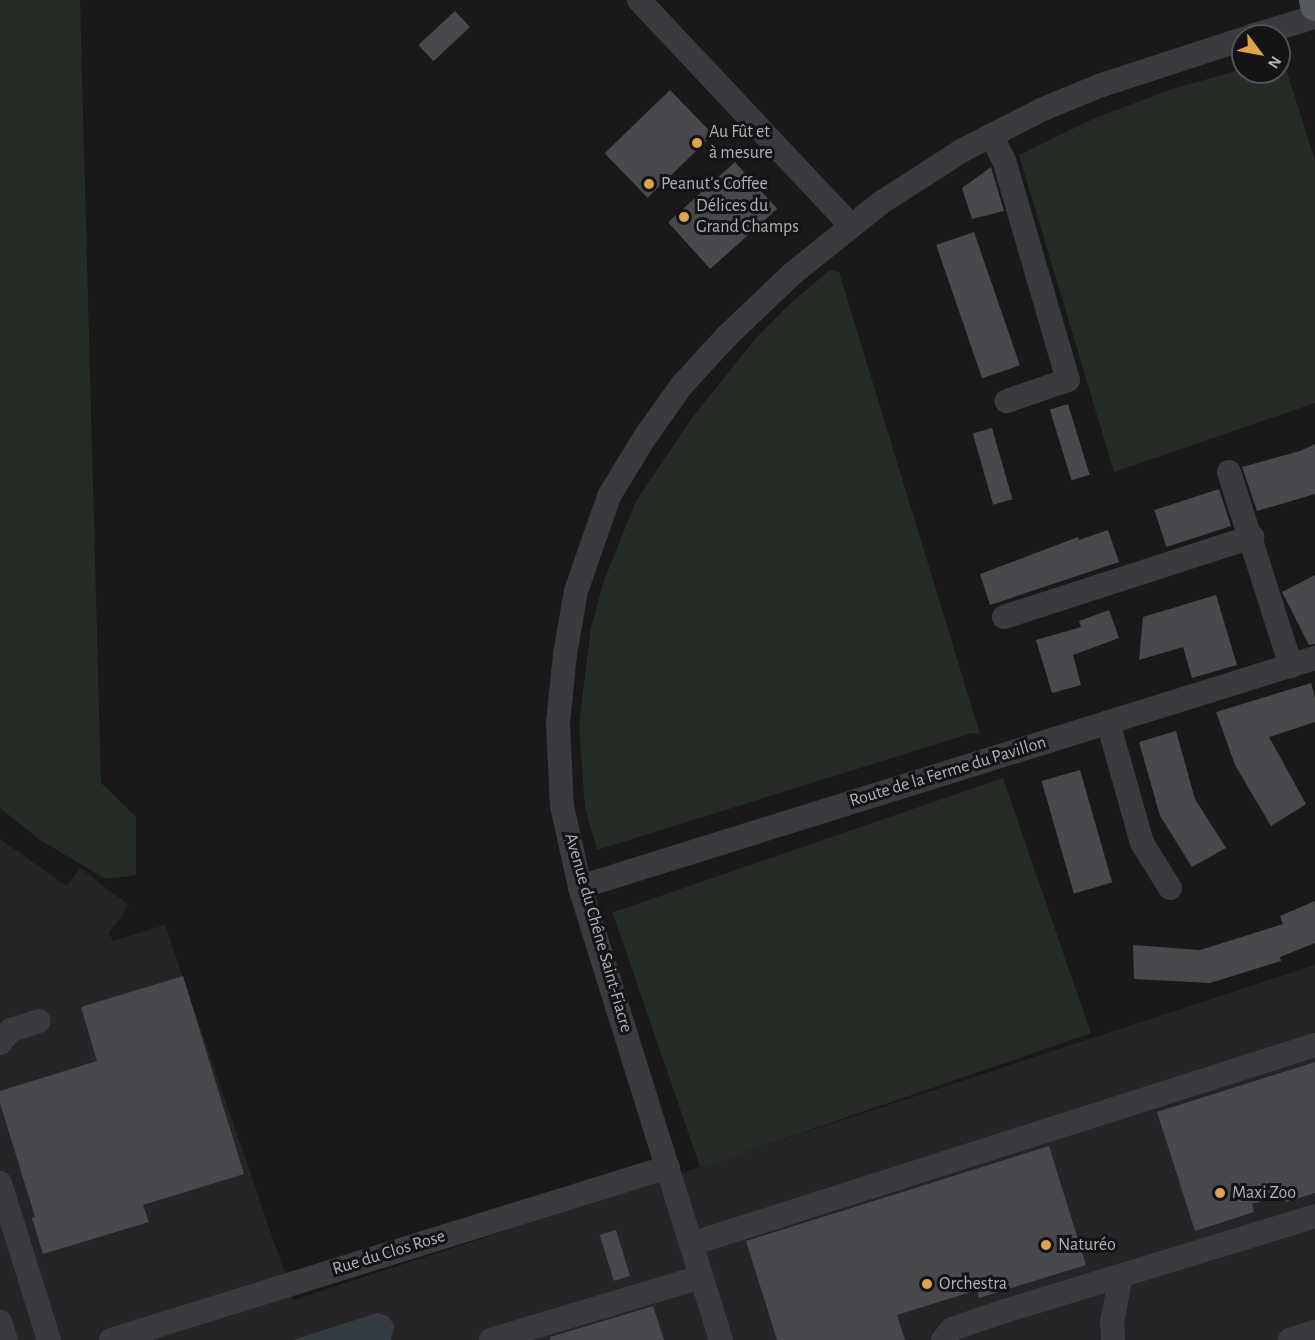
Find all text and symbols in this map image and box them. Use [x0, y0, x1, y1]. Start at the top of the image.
north arrow [1231, 24, 1291, 84]
text: N [1265, 54, 1284, 71]
place label: Au Fût et à mesure [709, 122, 773, 164]
marker: Au Fût et à mesure [690, 136, 704, 150]
place label: Peanut's Coffee [661, 173, 768, 195]
marker: Peanut's Coffee [642, 177, 656, 191]
place label: Délices du Grand Champs [696, 196, 799, 238]
marker: Délices du Grand Champs [677, 210, 691, 224]
street label: Route de la Ferme du Pavillon [847, 732, 1049, 812]
street label: Avenue du Chêne Saint-Fiacre [559, 831, 637, 1035]
place label: Maxi Zoo [1232, 1182, 1296, 1204]
marker: Maxi Zoo [1213, 1186, 1227, 1200]
street label: Rue du Clos Rose [330, 1226, 448, 1280]
place label: Naturéo [1058, 1234, 1116, 1256]
marker: Naturéo [1039, 1238, 1053, 1252]
place label: Orchestra [939, 1273, 1007, 1295]
marker: Orchestra [920, 1277, 934, 1291]

